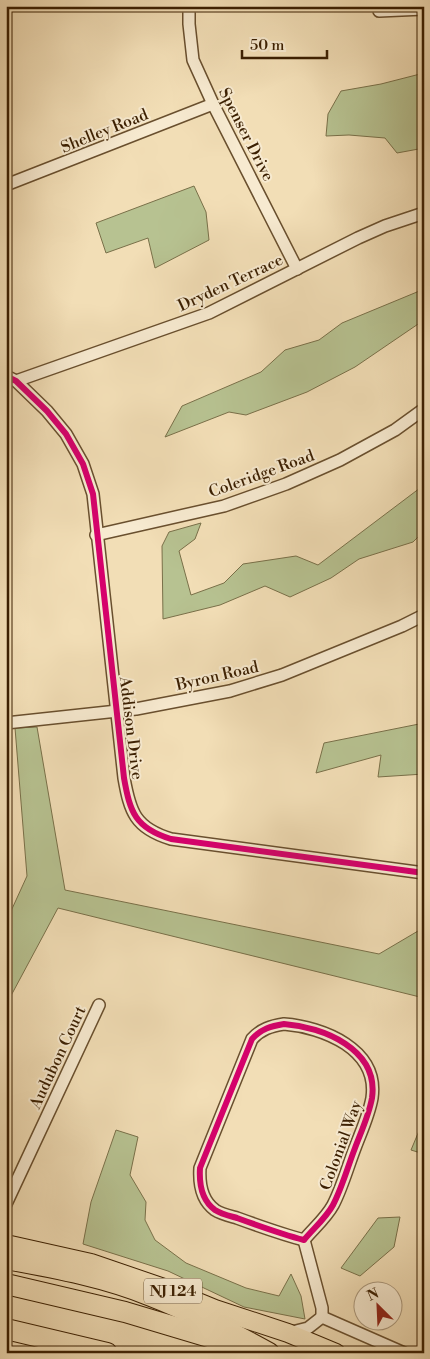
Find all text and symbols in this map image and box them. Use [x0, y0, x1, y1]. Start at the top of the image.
scale bar [242, 28, 328, 60]
text: 50 m [250, 36, 284, 55]
street label: Spenser Drive [214, 84, 278, 184]
street label: Shelley Road [58, 104, 151, 158]
street label: Dryden Terrace [175, 250, 286, 316]
street label: Coleridge Road [206, 446, 317, 502]
street label: Byron Road [173, 657, 261, 695]
street label: Addison Drive [115, 674, 147, 781]
street label: Audubon Court [25, 1002, 91, 1113]
street label: Colonial Way [315, 1098, 366, 1193]
road number: NJ 124 [144, 1278, 202, 1304]
north arrow [352, 1282, 402, 1332]
text: N [364, 1285, 382, 1306]

